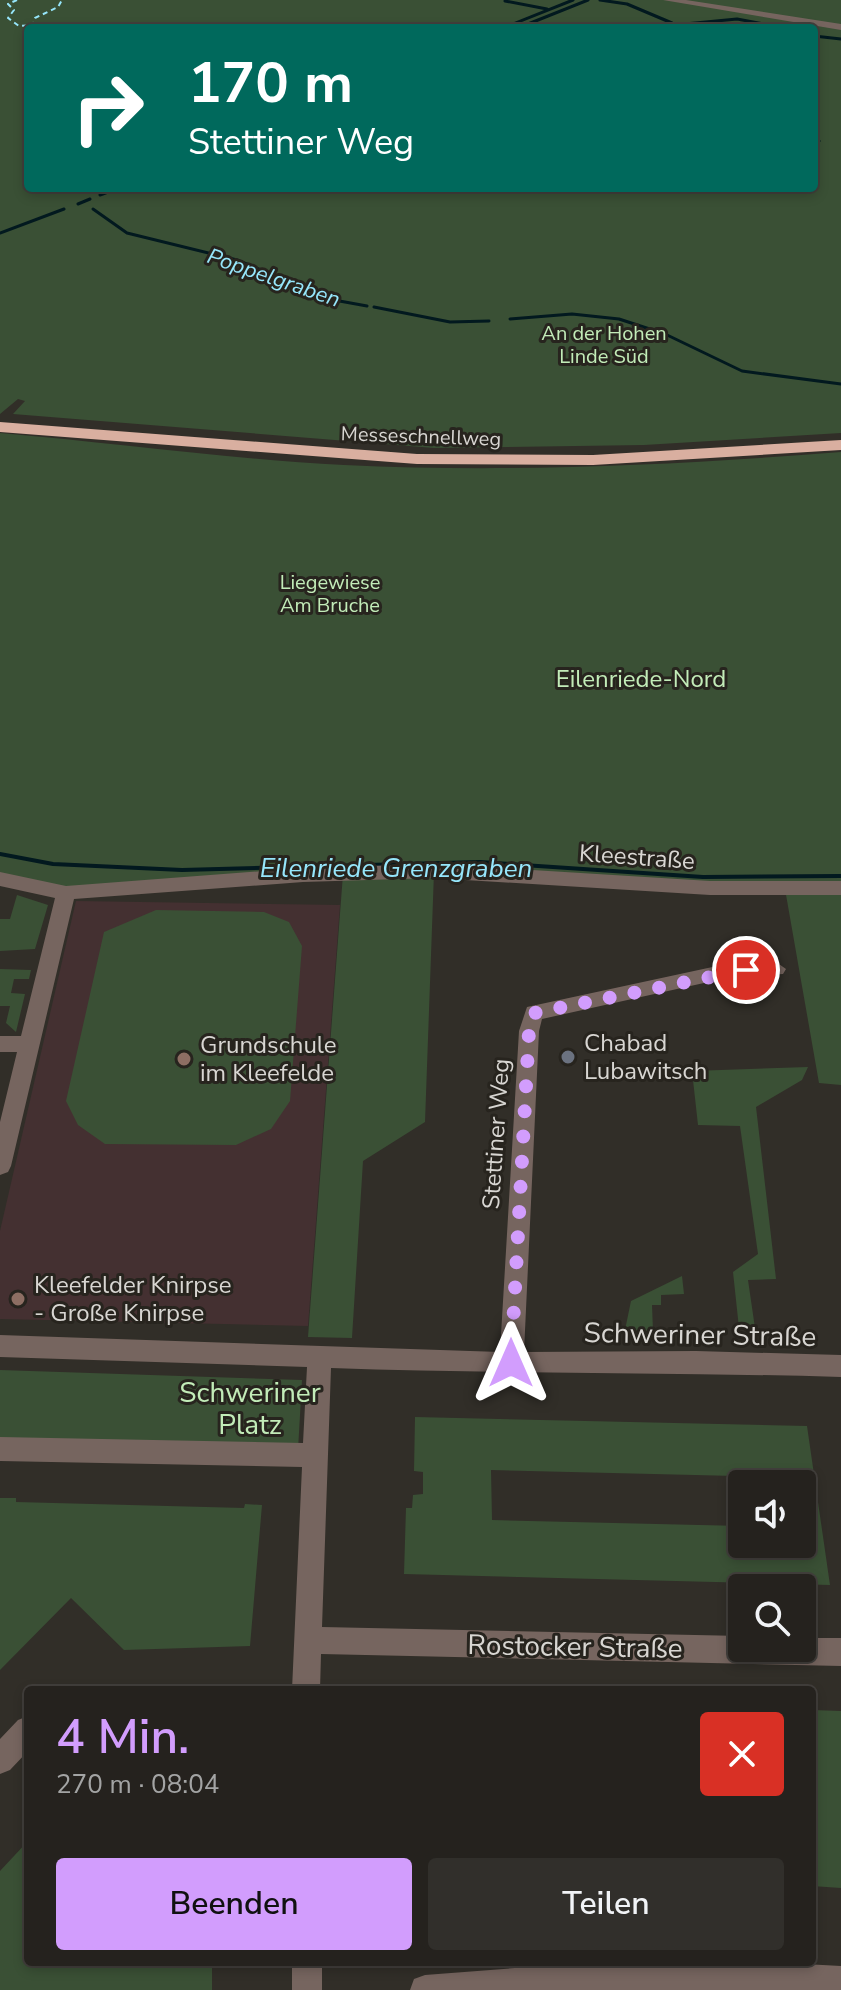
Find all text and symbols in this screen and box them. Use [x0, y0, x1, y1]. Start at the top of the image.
text: 170 m [188, 45, 353, 122]
icon: right [56, 56, 160, 160]
text: Stettiner Weg [188, 118, 414, 167]
water label: Poppelgraben [203, 241, 344, 315]
park label: An der Hohen Linde Süd [541, 320, 667, 370]
street label: Messeschnellweg [340, 420, 502, 453]
park label: Liegewiese Am Bruche [280, 569, 380, 619]
park label: Eilenriede-Nord [556, 663, 726, 695]
street label: Kleestraße [578, 837, 696, 877]
water label: Eilenriede Grenzgraben [260, 851, 532, 886]
pin [712, 936, 780, 1004]
icon: arrive [724, 948, 768, 992]
place label: Chabad Lubawitsch [584, 1027, 707, 1087]
place label: Grundschule im Kleefelde [200, 1029, 337, 1089]
marker: Chabad Lubawitsch [559, 1048, 577, 1066]
marker: Grundschule im Kleefelde [175, 1050, 193, 1068]
street label: Stettiner Weg [475, 1058, 517, 1210]
place label: Kleefelder Knirpse - Große Knirpse [34, 1269, 232, 1329]
marker: Kleefelder Knirpse - Große Knirpse [9, 1290, 27, 1308]
street label: Schweriner Straße [583, 1314, 817, 1356]
position arrow [469, 1321, 553, 1405]
park label: Schweriner Platz [179, 1374, 321, 1444]
map controls [728, 1470, 816, 1662]
button: sound [728, 1470, 816, 1558]
button: search [728, 1574, 816, 1662]
street label: Rostocker Straße [467, 1626, 683, 1668]
text: 4 Min. [56, 1704, 189, 1770]
button: close [700, 1712, 784, 1796]
text: 270 m · 08:04 [56, 1767, 219, 1802]
button: Beenden [56, 1858, 412, 1950]
button: Teilen [428, 1858, 784, 1950]

